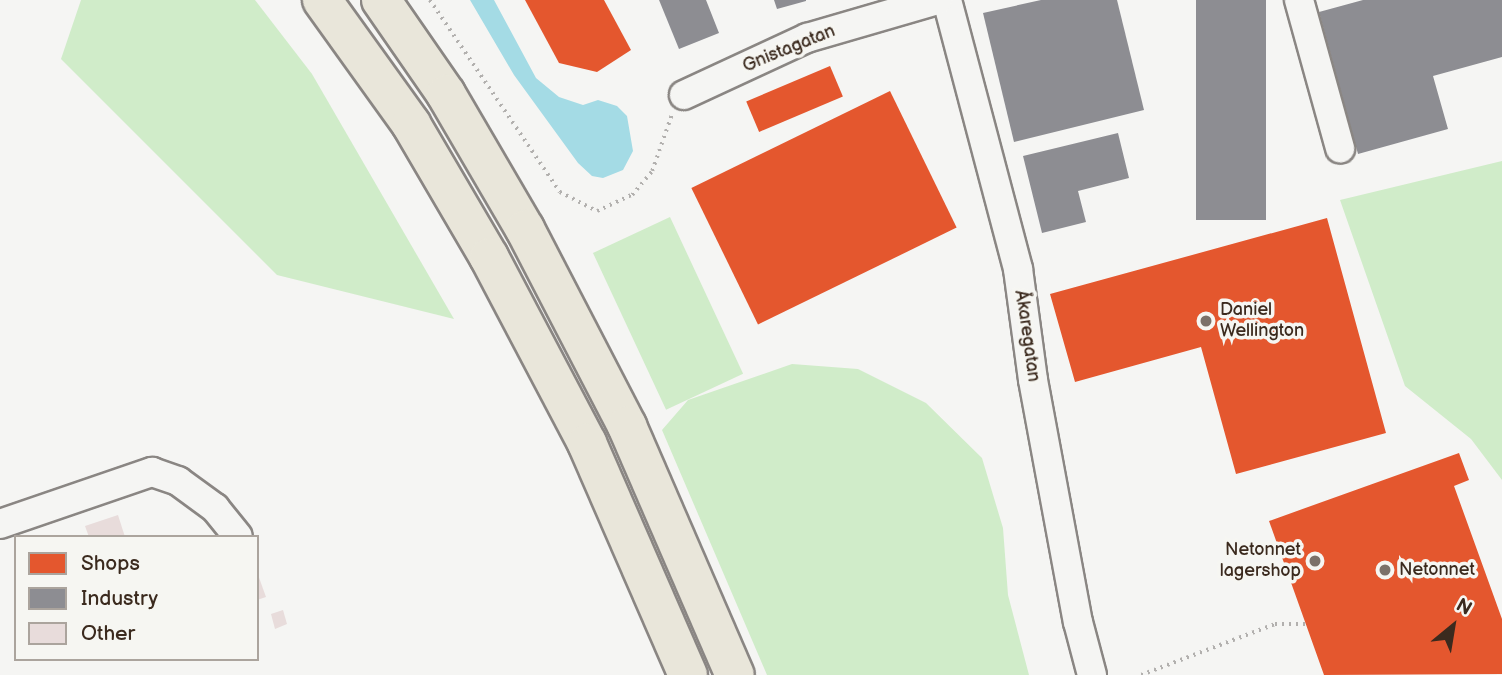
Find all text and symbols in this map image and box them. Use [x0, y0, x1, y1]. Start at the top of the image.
street label: Gnistagatan [740, 21, 838, 77]
street label: Åkaregatan [1010, 289, 1044, 383]
place label: Daniel Wellington [1220, 300, 1304, 342]
marker: Daniel Wellington [1198, 313, 1214, 329]
legend [14, 535, 259, 661]
place label: Netonnet lagershop [1220, 540, 1301, 582]
text: Shops [81, 551, 140, 576]
marker: Netonnet lagershop [1307, 553, 1323, 569]
place label: Netonnet [1399, 559, 1475, 581]
marker: Netonnet [1377, 562, 1393, 578]
text: Industry [81, 586, 158, 611]
north arrow [1418, 591, 1488, 661]
text: N [1452, 594, 1476, 621]
text: Other [81, 621, 135, 646]

